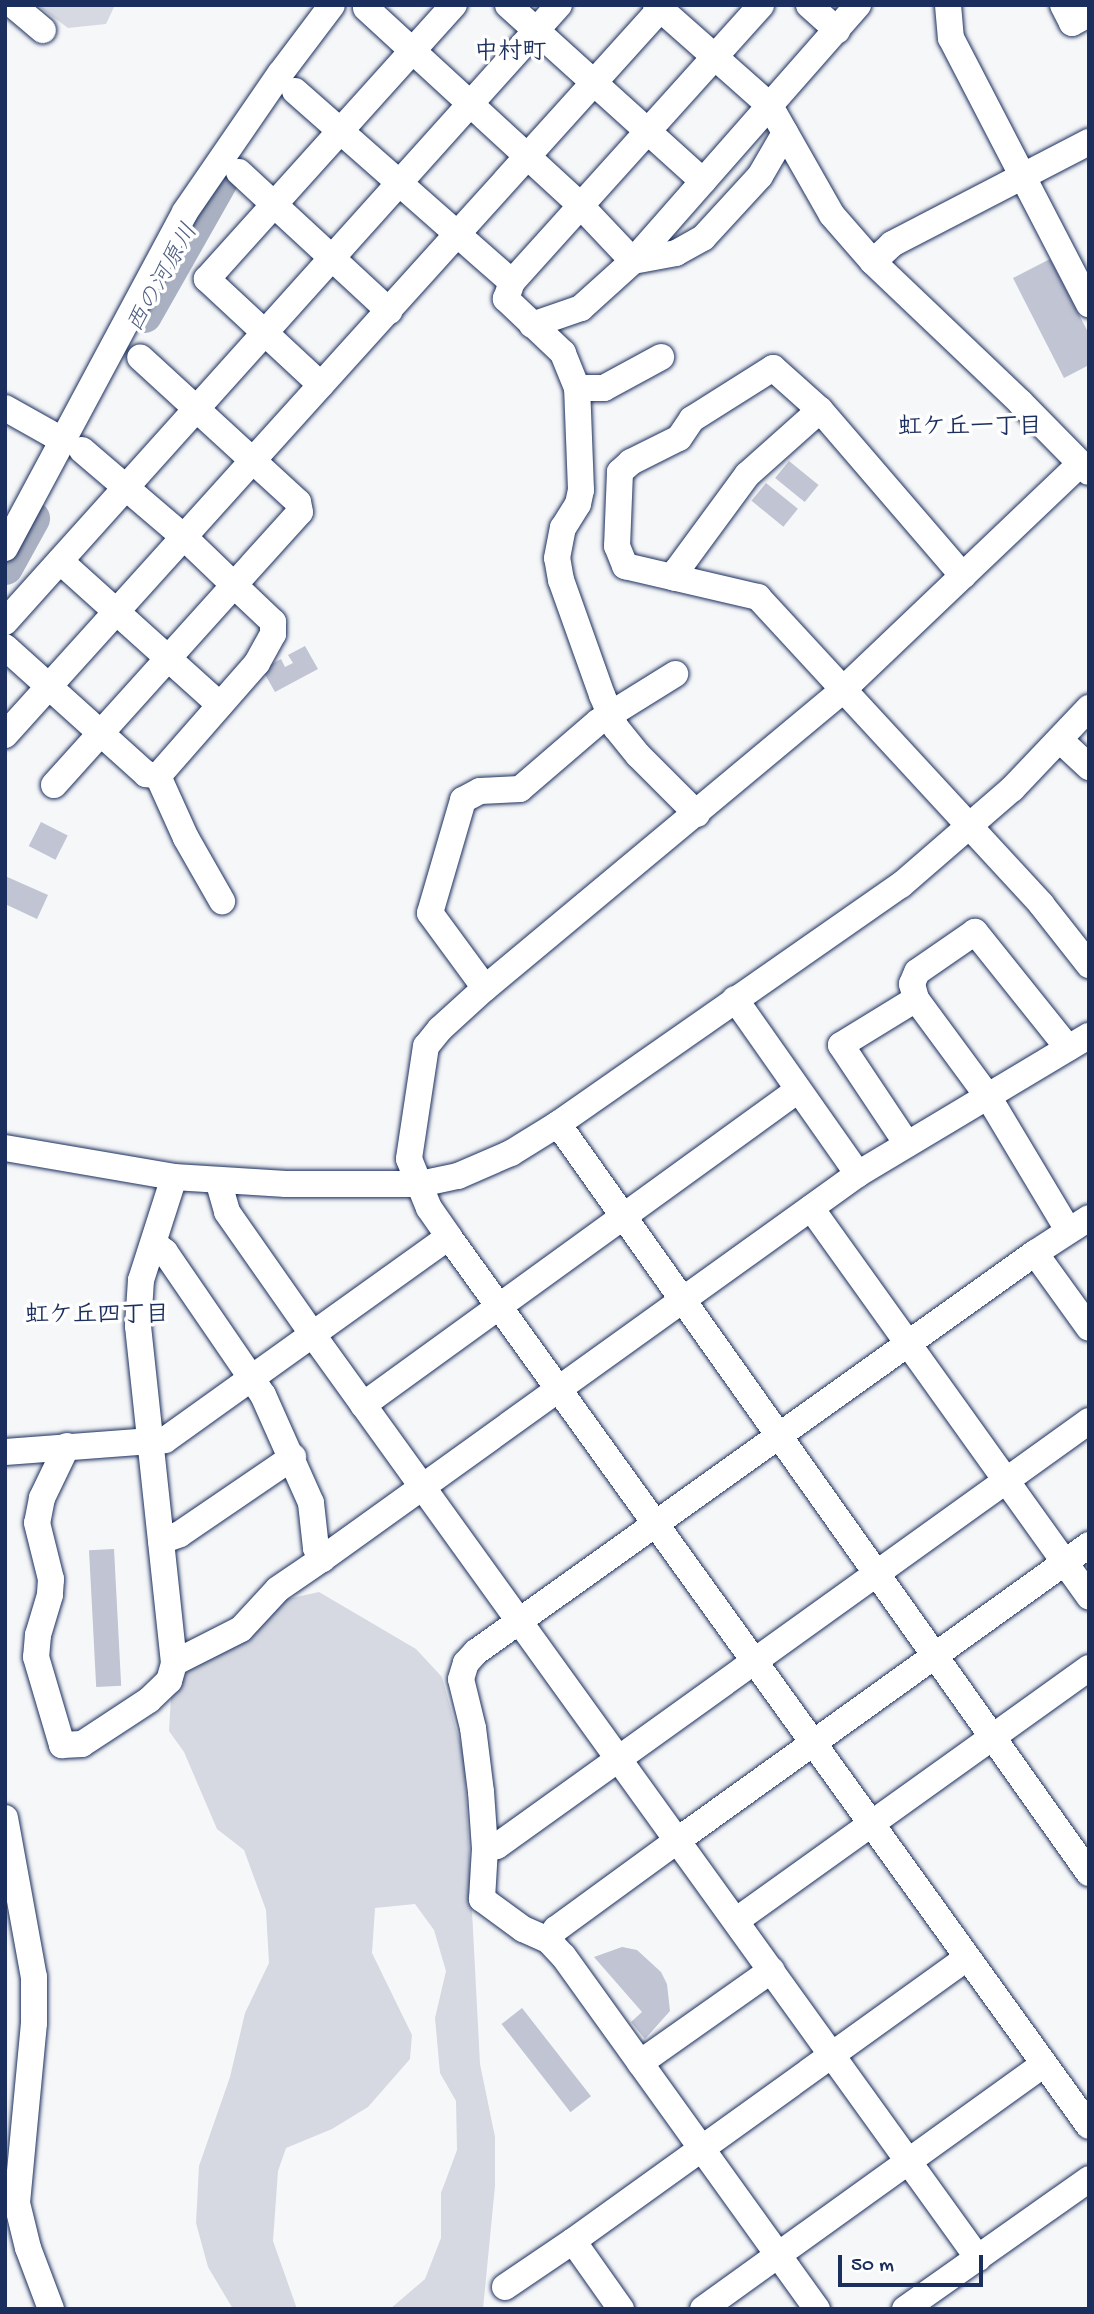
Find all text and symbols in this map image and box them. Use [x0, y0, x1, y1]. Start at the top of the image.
district label: 中村町 [474, 40, 546, 68]
water label: 西の河原川 [122, 220, 206, 338]
district label: 虹ケ丘一丁目 [898, 415, 1042, 443]
district label: 虹ケ丘四丁目 [25, 1303, 169, 1331]
scale bar [842, 2240, 987, 2284]
text: 50 m [851, 2254, 894, 2279]

